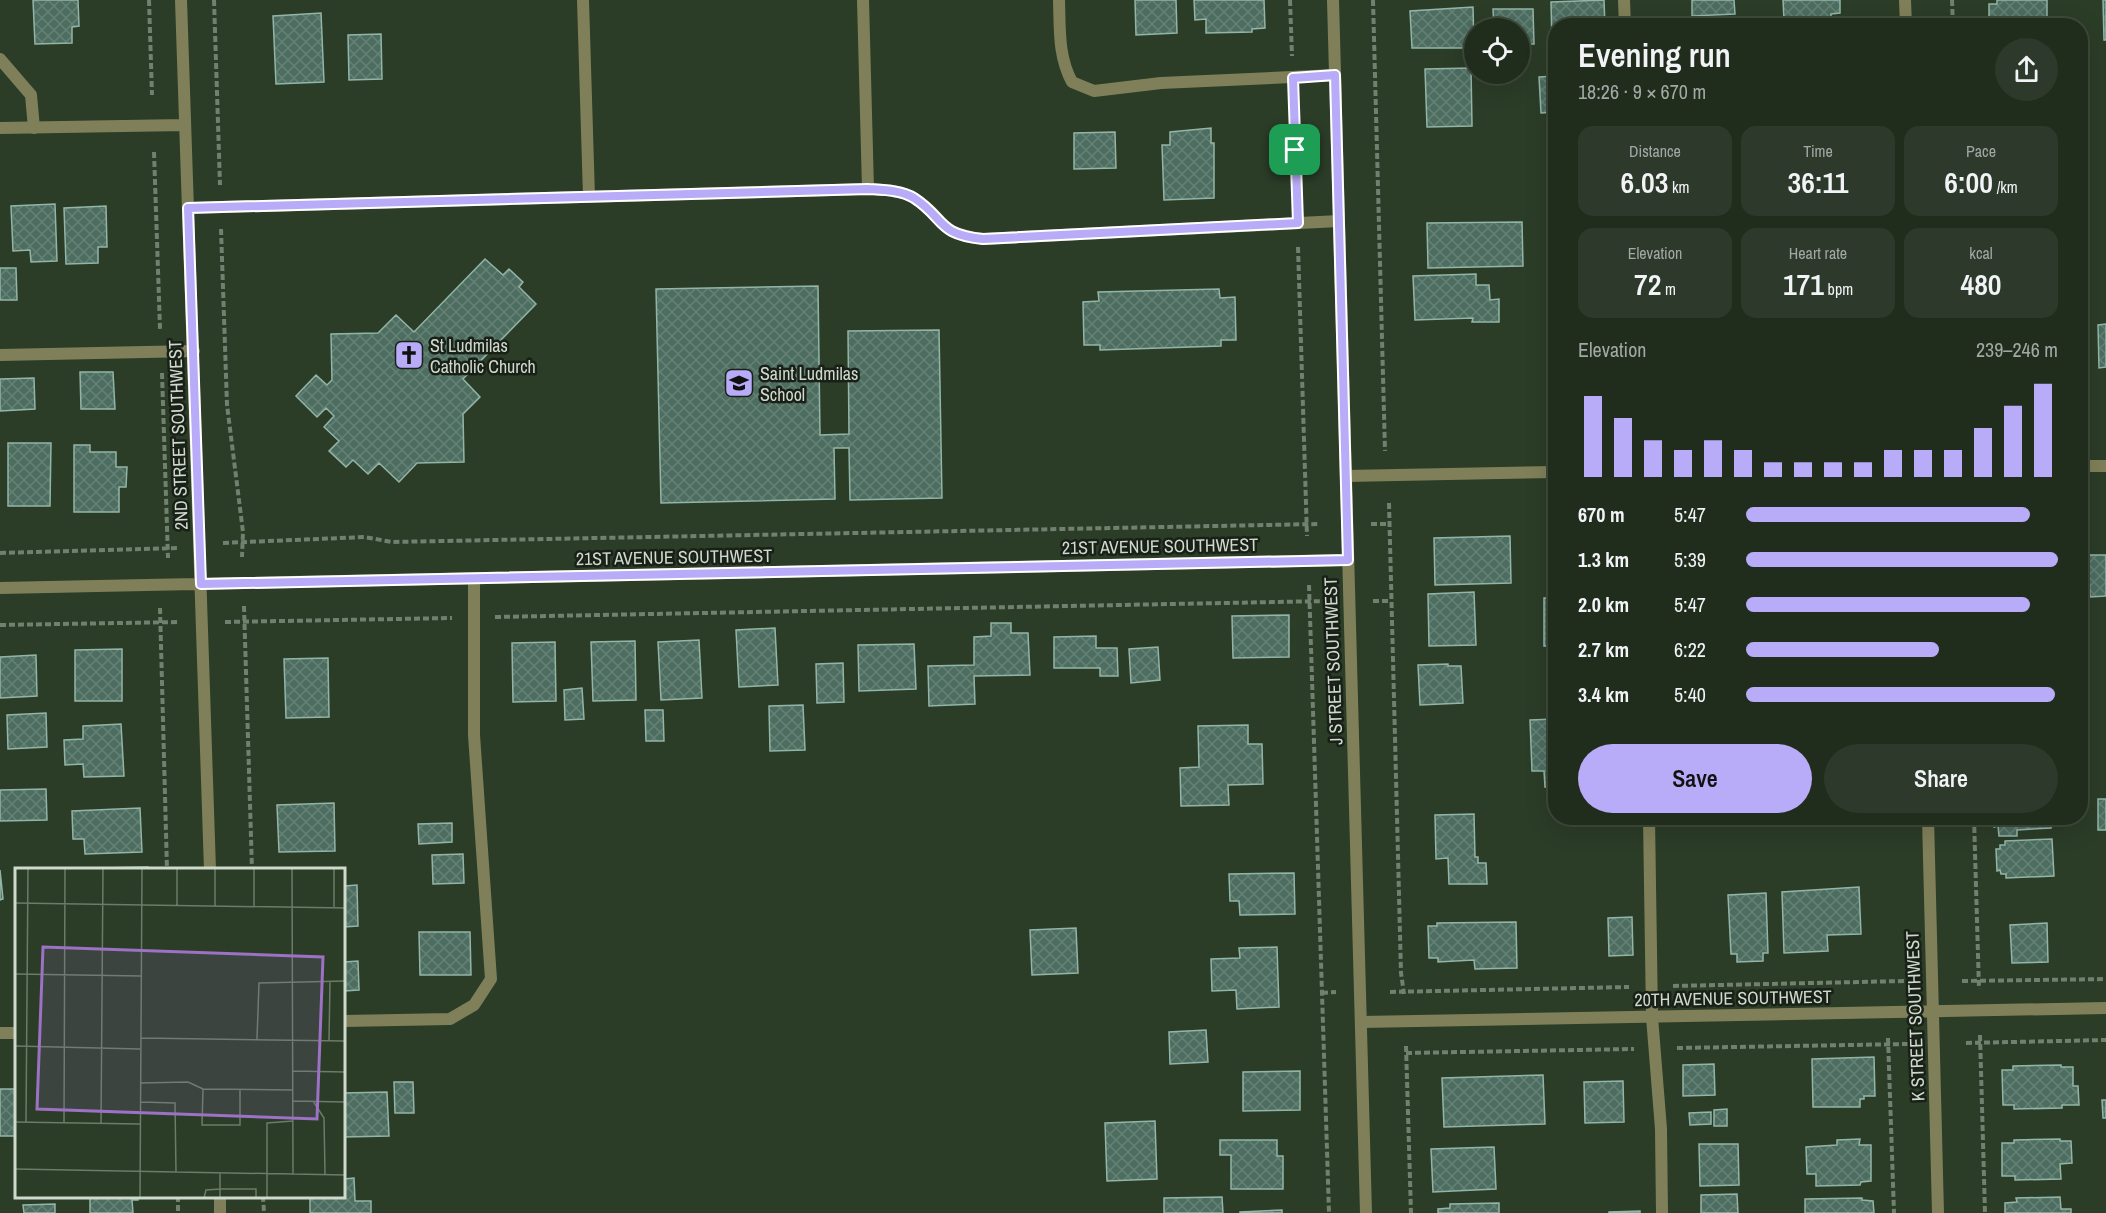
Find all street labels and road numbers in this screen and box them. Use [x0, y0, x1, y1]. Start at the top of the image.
street label: 2ND STREET SOUTHWEST [162, 340, 194, 530]
street label: 21ST AVENUE SOUTHWEST [1062, 532, 1258, 560]
street label: 21ST AVENUE SOUTHWEST [576, 543, 772, 571]
street label: J STREET SOUTHWEST [1318, 577, 1348, 745]
street label: K STREET SOUTHWEST [1900, 930, 1930, 1102]
street label: 20TH AVENUE SOUTHWEST [1634, 984, 1832, 1012]

